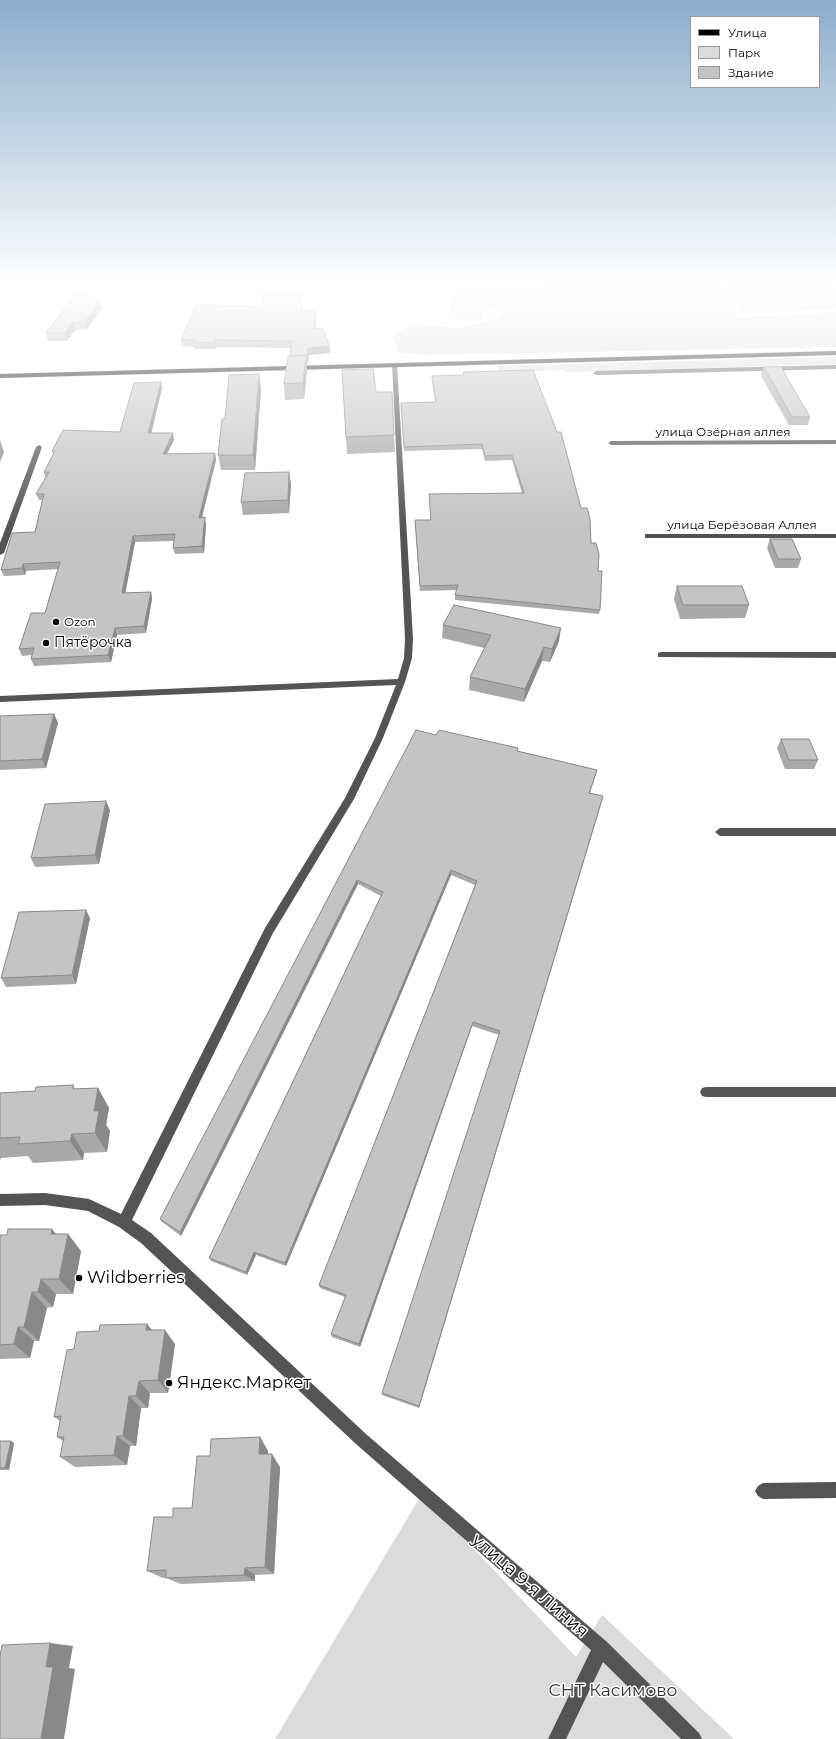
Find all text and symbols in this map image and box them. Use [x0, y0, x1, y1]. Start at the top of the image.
legend [690, 16, 820, 88]
text: Улица [728, 25, 767, 40]
text: Парк [728, 45, 760, 60]
text: Здание [728, 65, 774, 80]
street label: улица Озёрная аллея [655, 425, 791, 439]
street label: улица Берёзовая Аллея [667, 518, 817, 532]
place label: Ozon [64, 615, 96, 629]
marker: Ozon [51, 617, 61, 627]
place label: Пятёрочка [54, 635, 132, 651]
marker: Пятёрочка [41, 638, 51, 648]
place label: Wildberries [87, 1268, 185, 1288]
marker: Wildberries [74, 1273, 84, 1283]
place label: Яндекс.Маркет [177, 1373, 311, 1393]
marker: Яндекс.Маркет [164, 1378, 174, 1388]
street label: улица 9-я Линия [468, 1530, 592, 1642]
park label: СНТ Касимово [549, 1681, 677, 1701]

